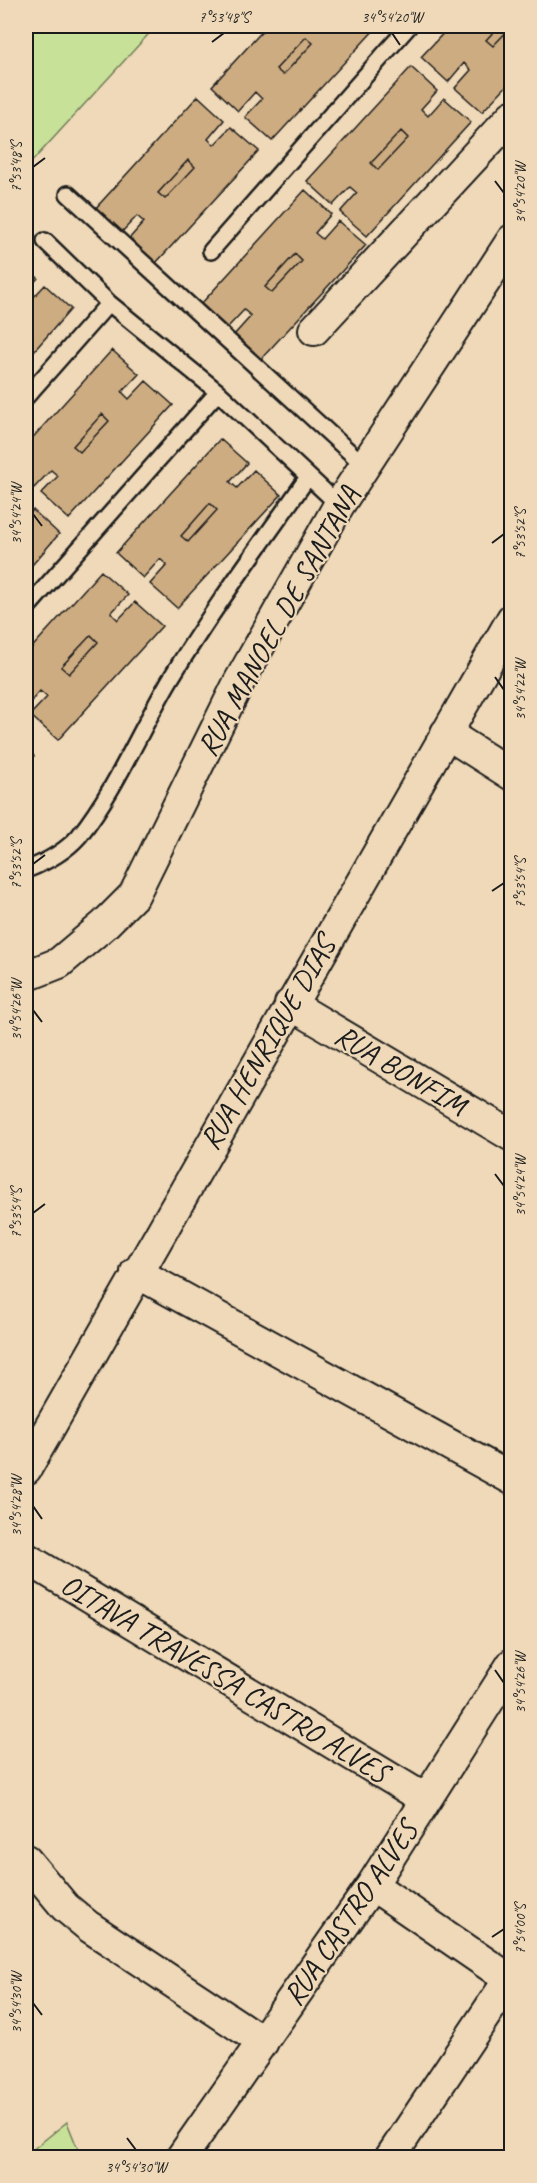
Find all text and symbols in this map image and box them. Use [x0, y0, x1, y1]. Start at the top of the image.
text: 7°53'48"S [199, 8, 252, 27]
text: 34°54'20"W [362, 8, 426, 27]
text: 7°53'48"S [7, 139, 26, 192]
text: 34°54'20"W [511, 159, 530, 223]
street label: RUA MANOEL DE SANTANA [188, 479, 368, 763]
text: 34°54'24"W [7, 480, 26, 544]
text: 7°53'52"S [511, 506, 530, 559]
text: 34°54'22"W [511, 656, 530, 720]
text: 7°53'52"S [7, 836, 26, 889]
text: 7°53'54"S [511, 855, 530, 908]
street label: RUA HENRIQUE DIAS [191, 925, 346, 1156]
text: 34°54'26"W [7, 976, 26, 1040]
street label: RUA BONFIM [328, 1016, 476, 1125]
text: 34°54'24"W [511, 1152, 530, 1216]
text: 7°53'54"S [7, 1185, 26, 1238]
text: 34°54'28"W [7, 1472, 26, 1536]
street label: OITAVA TRAVESSA CASTRO ALVES [54, 1565, 399, 1793]
text: 34°54'26"W [511, 1649, 530, 1713]
street label: RUA CASTRO ALVES [274, 1811, 428, 2013]
text: 7°54'00"S [511, 1901, 530, 1954]
text: 34°54'30"W [7, 1969, 26, 2033]
text: 34°54'30"W [106, 2158, 170, 2177]

